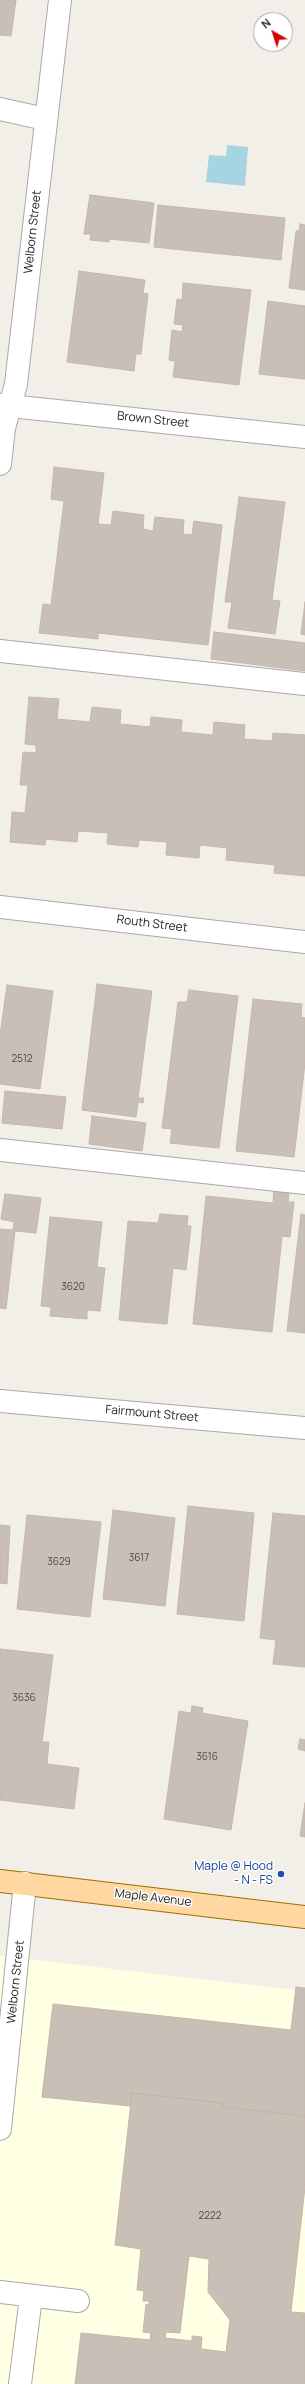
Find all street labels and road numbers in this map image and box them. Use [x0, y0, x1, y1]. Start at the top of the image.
street label: Welborn Street [21, 190, 45, 274]
street label: Brown Street [116, 409, 190, 431]
street label: Routh Street [116, 913, 188, 935]
street label: Fairmount Street [105, 1403, 199, 1425]
street label: Maple Avenue [114, 1886, 192, 1910]
street label: Welborn Street [4, 1940, 28, 2024]

